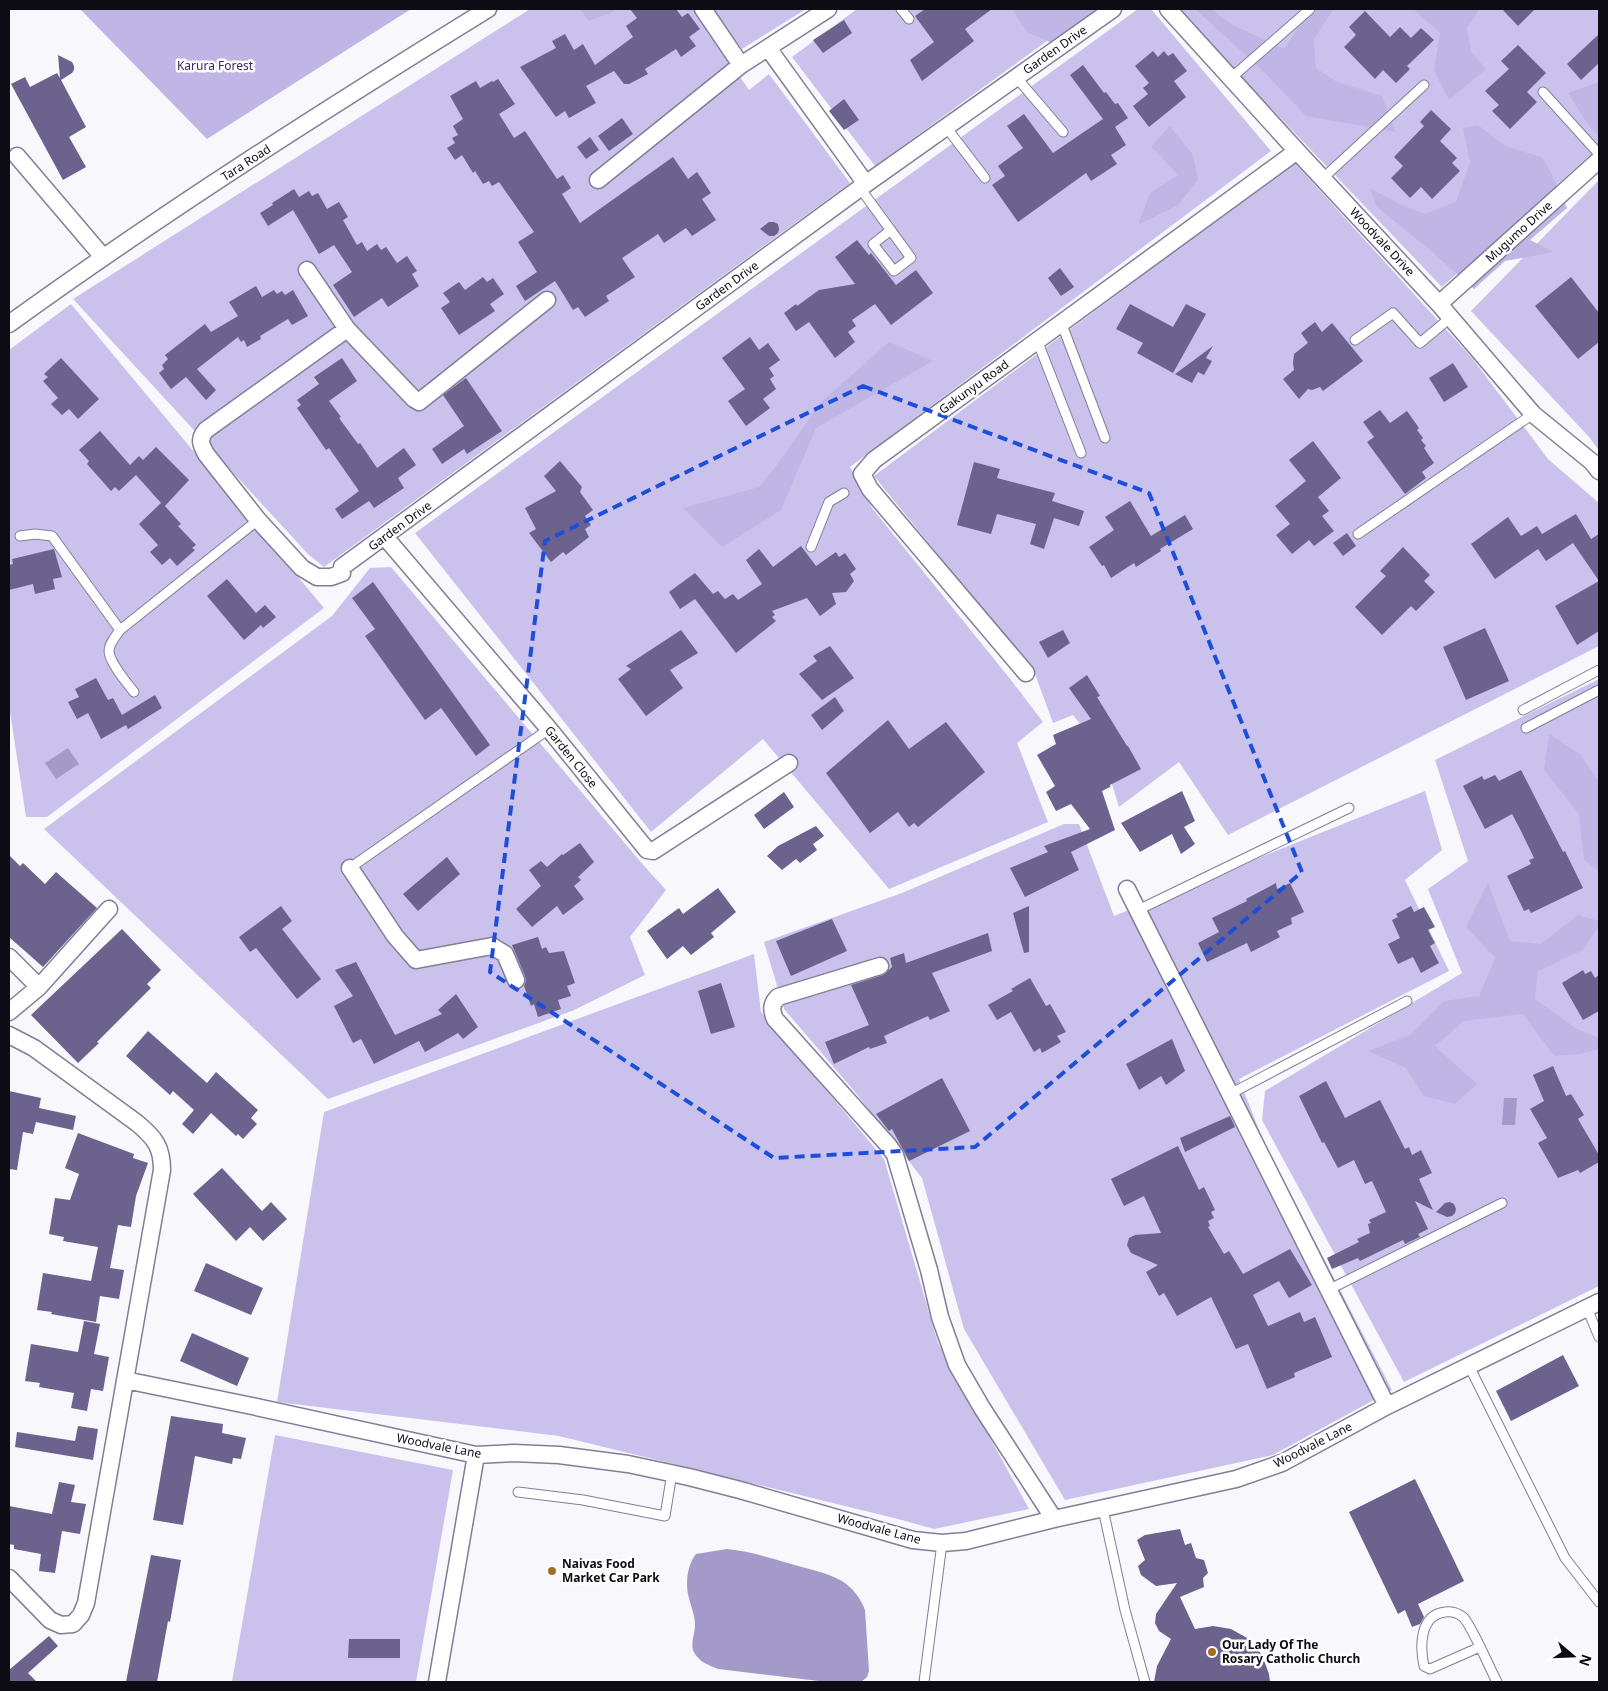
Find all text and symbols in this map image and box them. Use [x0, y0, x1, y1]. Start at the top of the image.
street label: Garden Drive [1019, 21, 1090, 78]
park label: Karura Forest [177, 57, 254, 74]
street label: Tara Road [218, 140, 274, 185]
street label: Mugumo Drive [1482, 197, 1556, 266]
street label: Woodvale Drive [1346, 204, 1419, 280]
street label: Garden Drive [692, 257, 762, 314]
street label: Gakunyu Road [935, 356, 1012, 418]
street label: Garden Drive [365, 497, 435, 554]
street label: Garden Close [541, 722, 602, 791]
street label: Woodvale Lane [1271, 1417, 1355, 1472]
street label: Woodvale Lane [395, 1429, 483, 1462]
street label: Woodvale Lane [835, 1509, 923, 1548]
place label: Naivas Food Market Car Park [562, 1555, 660, 1586]
marker: Naivas Food Market Car Park [546, 1565, 558, 1577]
north arrow [1548, 1631, 1598, 1681]
place label: Our Lady Of The Rosary Catholic Church [1222, 1636, 1360, 1667]
marker: Our Lady Of The Rosary Catholic Church [1206, 1646, 1218, 1658]
text: N [1575, 1652, 1597, 1669]

